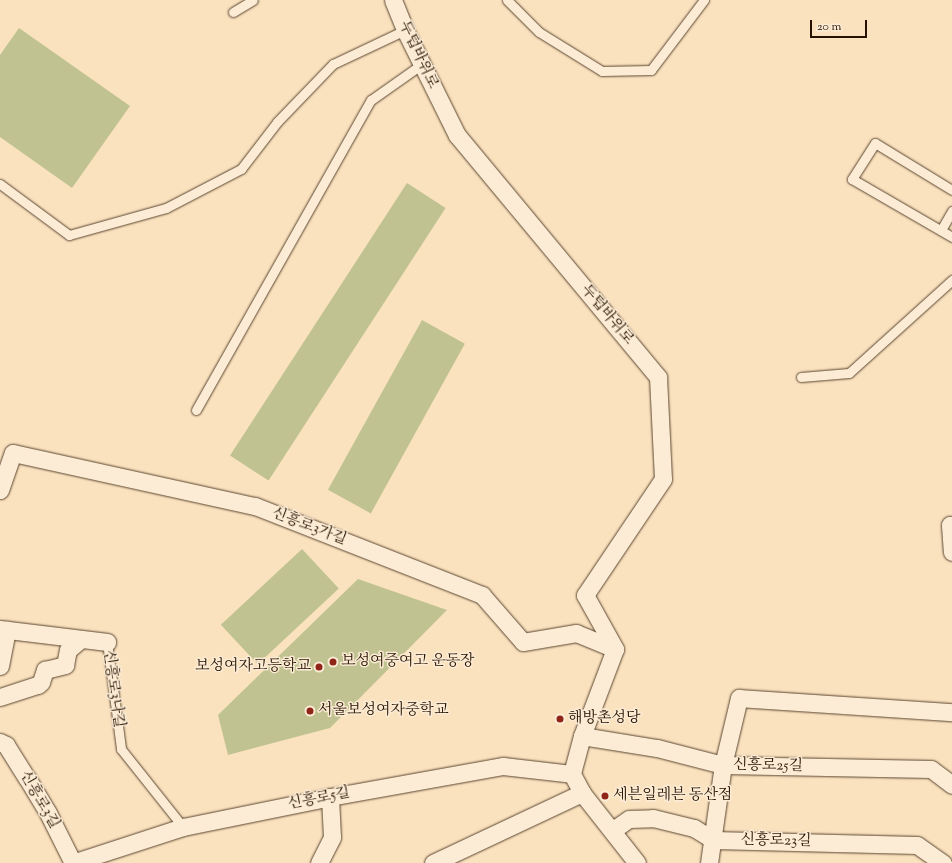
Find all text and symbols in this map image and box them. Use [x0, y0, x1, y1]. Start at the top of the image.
scale bar [812, 12, 869, 38]
street label: 두텁바위로 [395, 18, 441, 92]
text: 20 m [817, 18, 841, 36]
street label: 두텁바위로 [577, 281, 637, 349]
street label: 신흥로3가길 [269, 505, 349, 549]
street label: 신흥로3나길 [99, 649, 127, 729]
place label: 보성여중여고 운동장 [341, 653, 475, 671]
marker: 보성여중여고 운동장 [328, 657, 338, 667]
place label: 보성여자고등학교 [195, 658, 311, 676]
marker: 보성여자고등학교 [314, 662, 324, 672]
place label: 서울보성여자중학교 [318, 702, 448, 720]
marker: 서울보성여자중학교 [305, 706, 315, 716]
place label: 해방촌성당 [568, 710, 640, 728]
marker: 해방촌성당 [555, 714, 565, 724]
street label: 신흥로25길 [733, 756, 803, 776]
street label: 신흥로3길 [15, 768, 63, 832]
street label: 신흥로5길 [286, 784, 352, 814]
place label: 세븐일레븐 동산점 [613, 787, 732, 805]
marker: 세븐일레븐 동산점 [600, 791, 610, 801]
street label: 신흥로23길 [740, 831, 812, 851]

